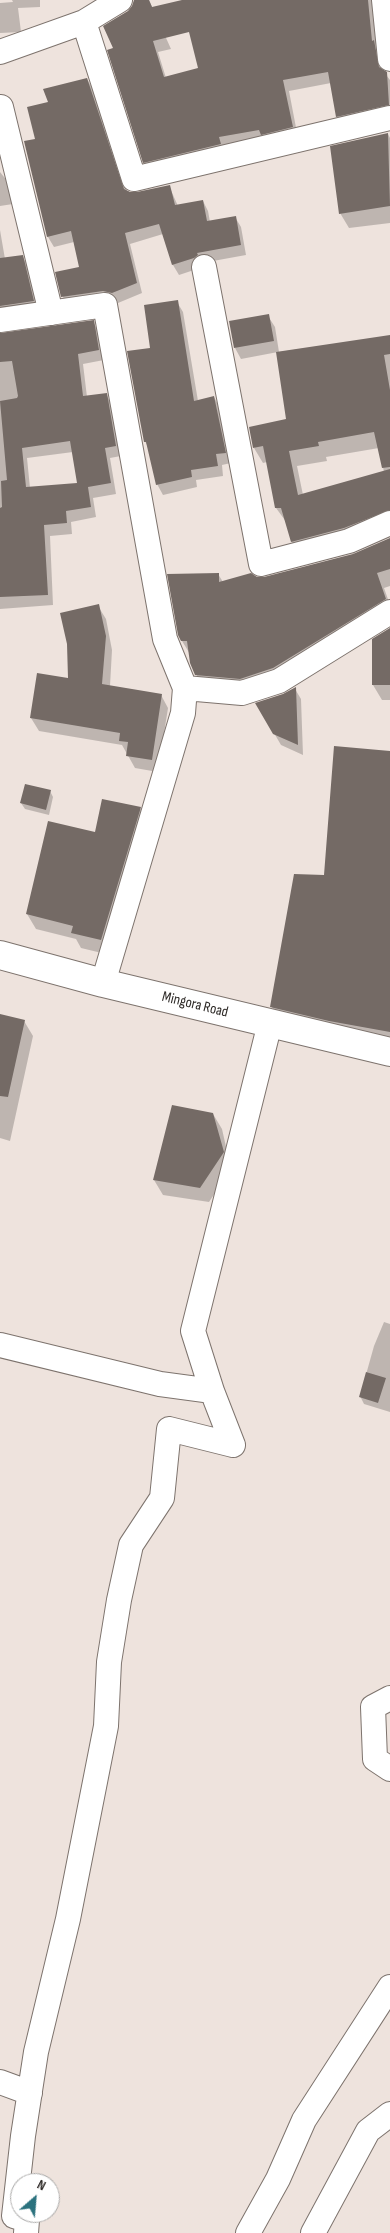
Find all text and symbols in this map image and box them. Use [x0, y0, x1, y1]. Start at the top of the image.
street label: Mingora Road [160, 988, 230, 1022]
north arrow [10, 2173, 60, 2223]
text: N [34, 2176, 49, 2194]

